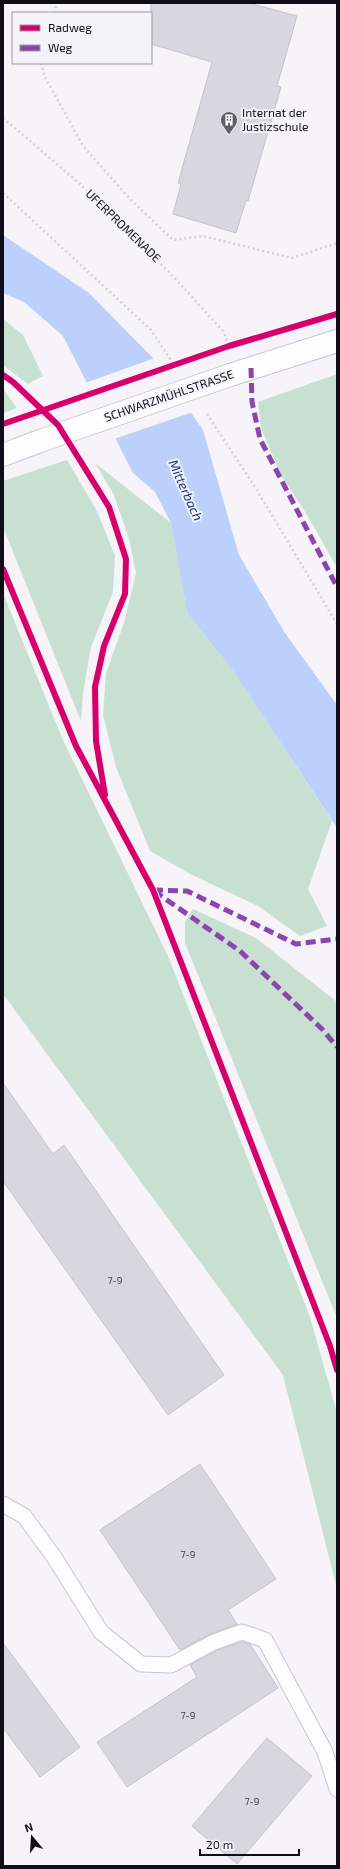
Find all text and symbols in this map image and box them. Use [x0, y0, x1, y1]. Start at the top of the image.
legend [12, 12, 152, 64]
text: Radweg [48, 20, 92, 34]
text: Weg [48, 40, 73, 54]
place label: Internat der Justizschule [242, 105, 308, 133]
building icon: Internat der Justizschule [219, 110, 239, 135]
street label: UFERPROMENADE [83, 186, 164, 265]
street label: SCHWARZMÜHLSTRASSE [102, 366, 235, 424]
water label: Mitterbach [165, 457, 207, 523]
house number: 7-9 [107, 1274, 123, 1286]
house number: 7-9 [180, 1548, 196, 1560]
house number: 7-9 [180, 1709, 196, 1721]
house number: 7-9 [244, 1795, 260, 1807]
north arrow [12, 1817, 52, 1857]
text: N [23, 1820, 35, 1834]
scale bar [200, 1831, 299, 1857]
text: 20 m [206, 1837, 233, 1851]

